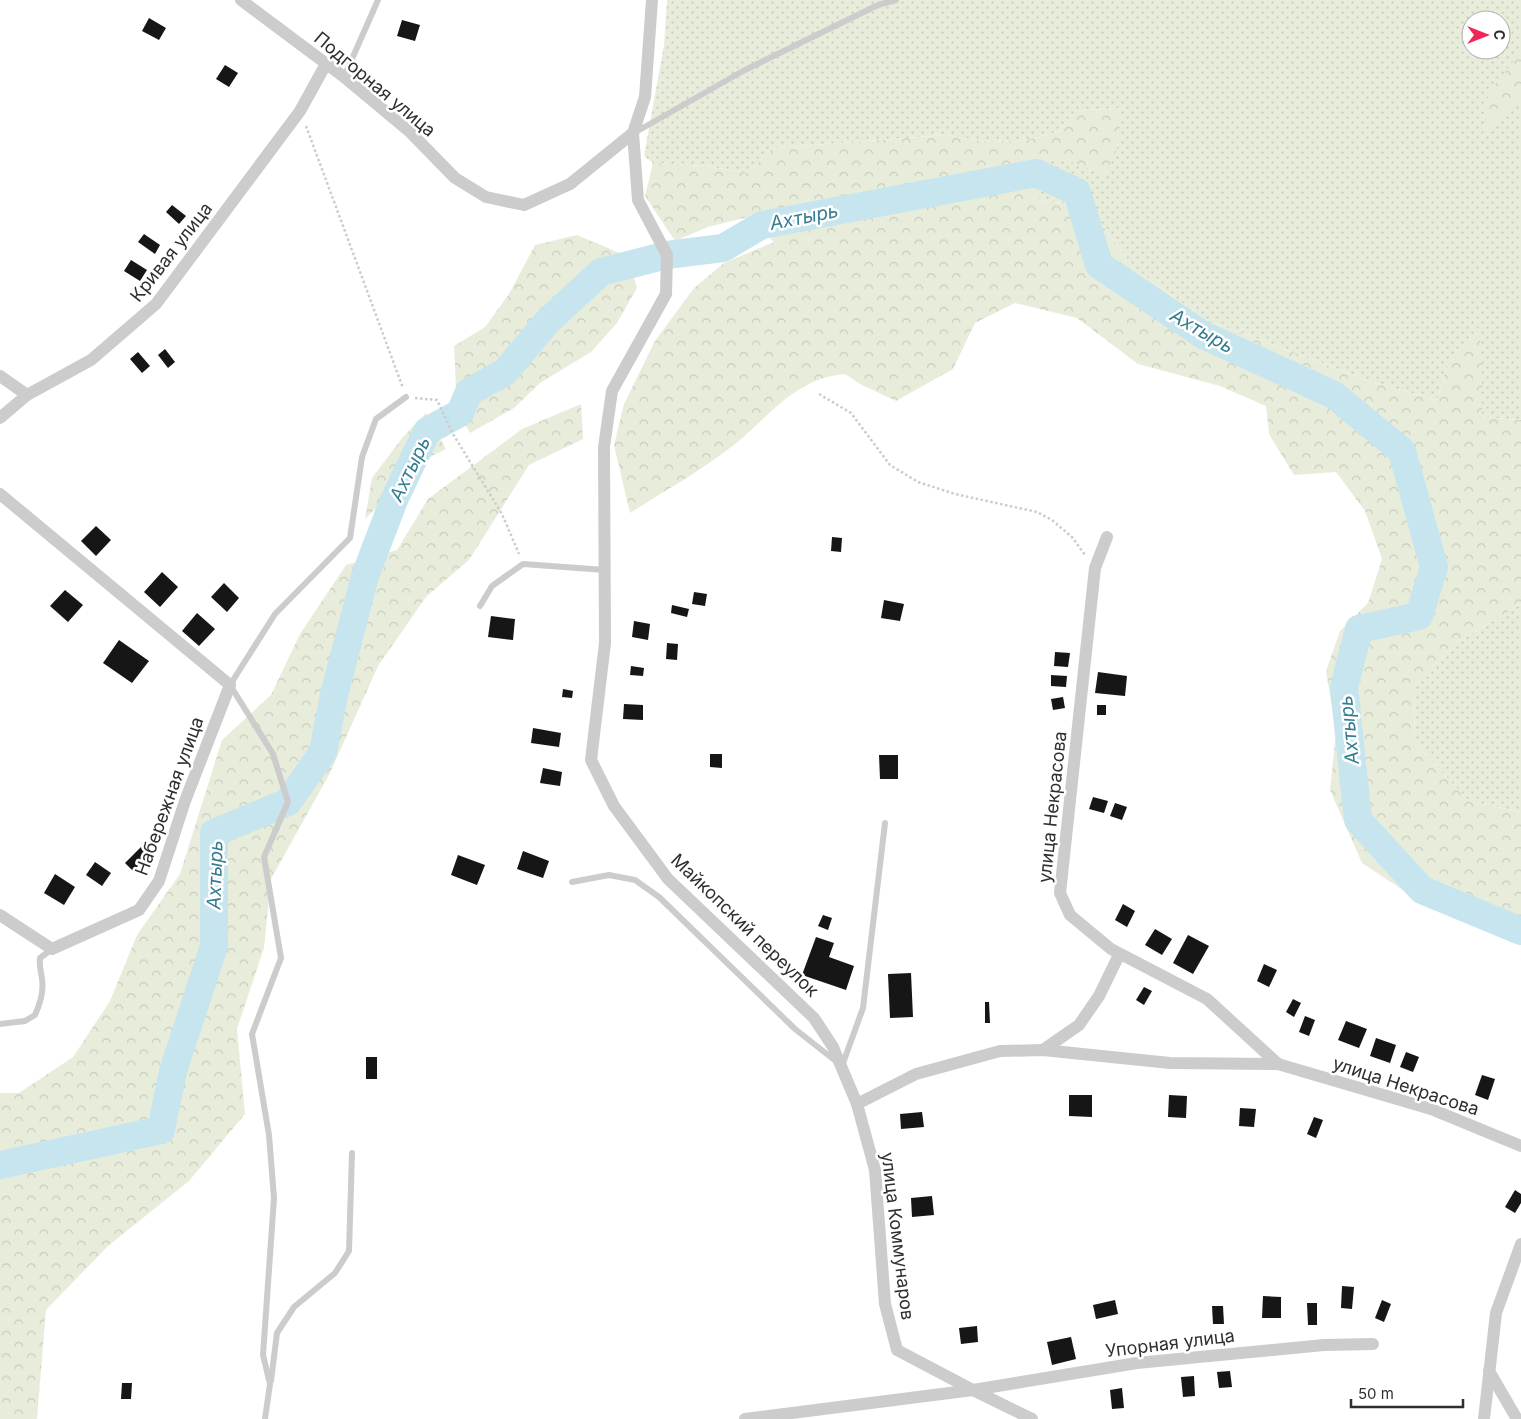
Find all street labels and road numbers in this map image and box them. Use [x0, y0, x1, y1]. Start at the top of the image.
street label: Подгорная улица [310, 27, 440, 141]
street label: Кривая улица [126, 198, 216, 306]
street label: Набережная улица [131, 714, 207, 878]
street label: улица Некрасова [1034, 730, 1070, 884]
street label: Майкопский переулок [667, 849, 823, 1001]
street label: улица Некрасова [1330, 1052, 1482, 1120]
street label: улица Коммунаров [877, 1151, 919, 1321]
street label: Упорная улица [1104, 1325, 1236, 1361]

